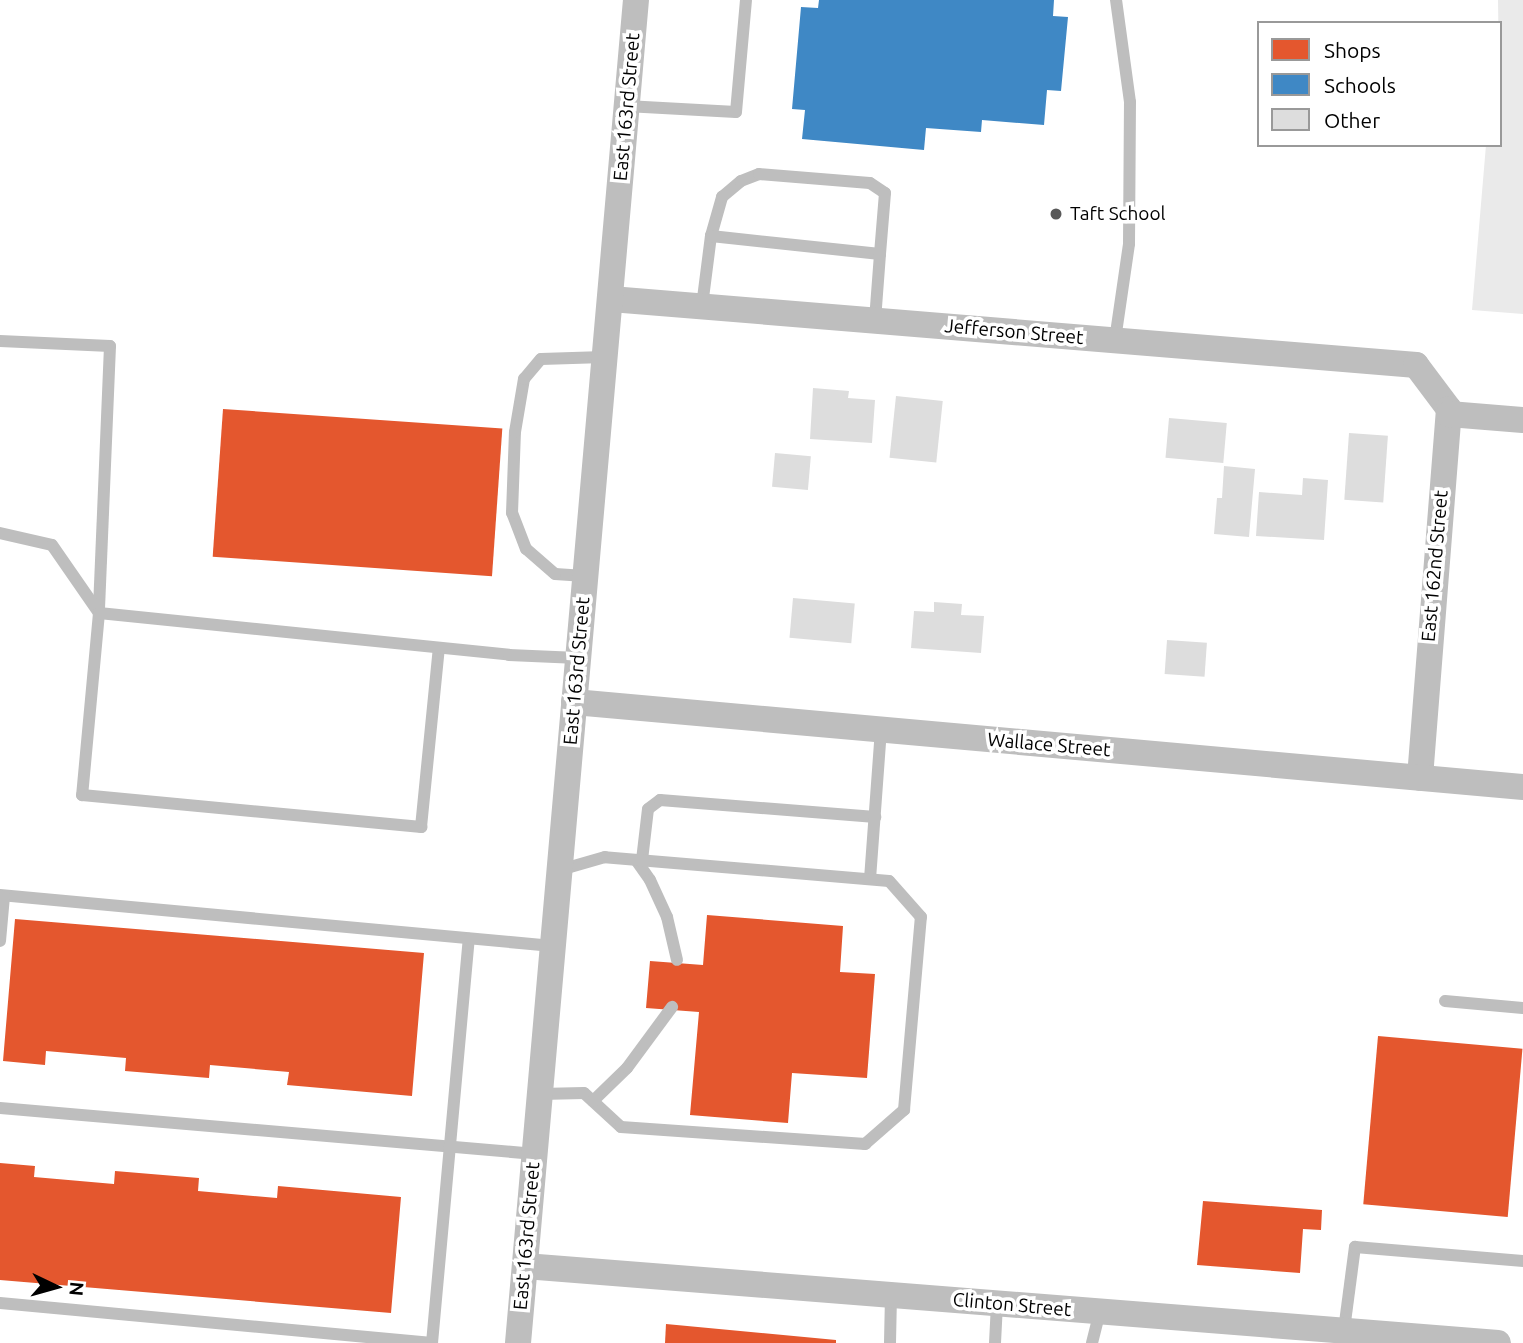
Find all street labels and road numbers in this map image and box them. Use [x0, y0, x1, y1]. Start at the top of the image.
street label: East 163rd Street [609, 32, 645, 182]
street label: Jefferson Street [943, 315, 1085, 349]
street label: East 162nd Street [1417, 489, 1453, 643]
street label: East 163rd Street [559, 596, 595, 746]
street label: Wallace Street [987, 728, 1111, 762]
street label: East 163rd Street [509, 1161, 545, 1311]
street label: Clinton Street [952, 1288, 1072, 1322]

